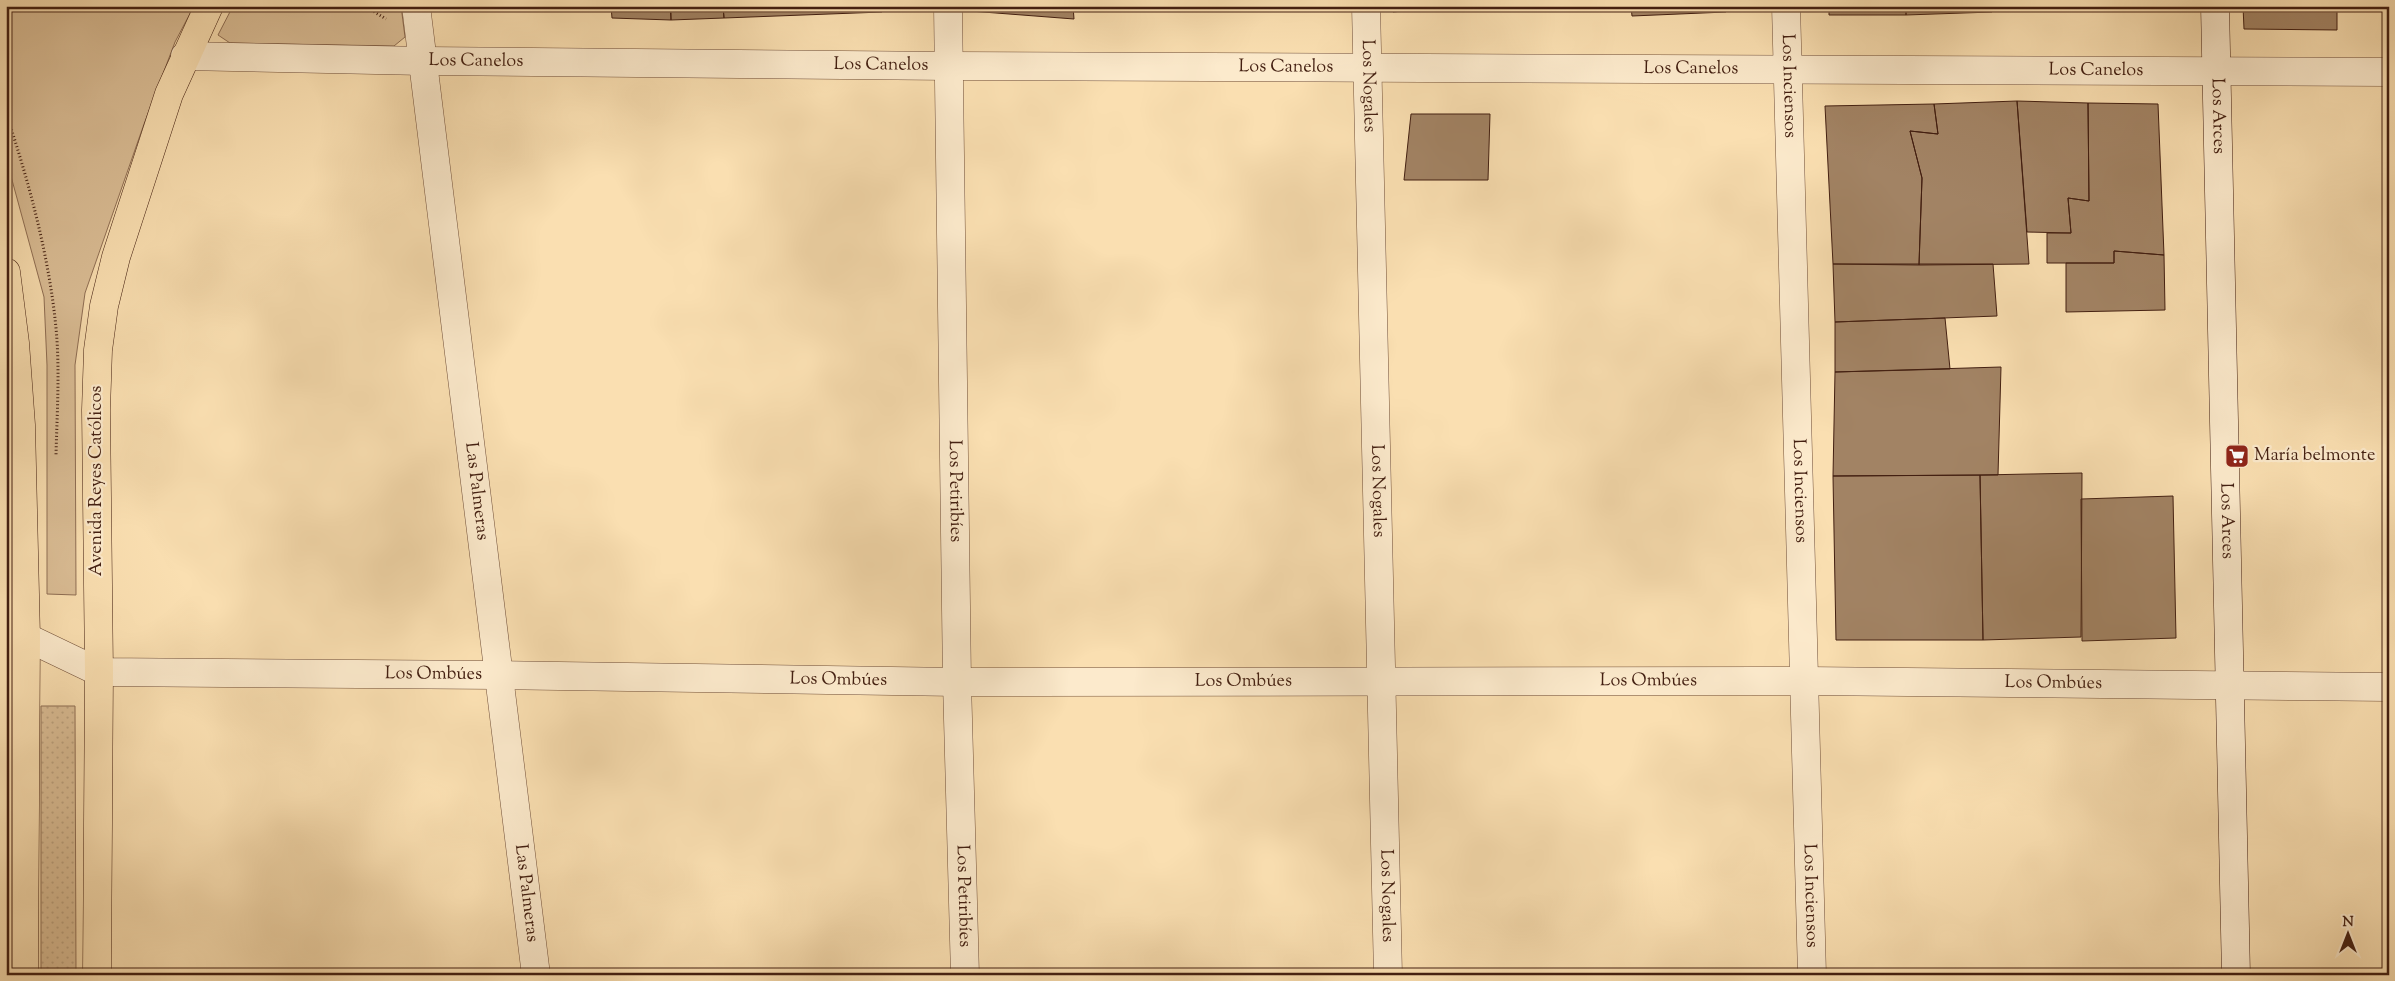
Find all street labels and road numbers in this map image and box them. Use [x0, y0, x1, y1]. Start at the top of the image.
street label: Los Inciensos [1774, 34, 1803, 138]
street label: Los Nogales [1354, 39, 1382, 133]
street label: Los Canelos [428, 48, 523, 75]
street label: Los Canelos [833, 52, 928, 79]
street label: Los Canelos [1238, 54, 1333, 81]
street label: Los Canelos [1643, 56, 1738, 82]
street label: Los Canelos [2048, 58, 2143, 84]
street label: Los Arces [2204, 78, 2231, 154]
street label: Avenida Reyes Católicos [84, 386, 110, 576]
street label: Los Inciensos [1785, 438, 1813, 543]
street label: Los Petiribíes [941, 439, 968, 542]
street label: Las Palmeras [457, 441, 495, 542]
street label: Los Nogales [1363, 444, 1391, 538]
street label: Los Arces [2212, 482, 2240, 559]
street label: Los Ombúes [385, 661, 482, 688]
street label: Los Ombúes [789, 666, 887, 694]
street label: Los Ombúes [1600, 668, 1697, 694]
street label: Los Ombúes [1195, 669, 1292, 695]
street label: Los Ombúes [2005, 670, 2102, 697]
street label: Las Palmeras [507, 843, 545, 944]
street label: Los Inciensos [1795, 843, 1824, 948]
street label: Los Petiribíes [948, 844, 977, 947]
street label: Los Nogales [1372, 849, 1400, 943]

